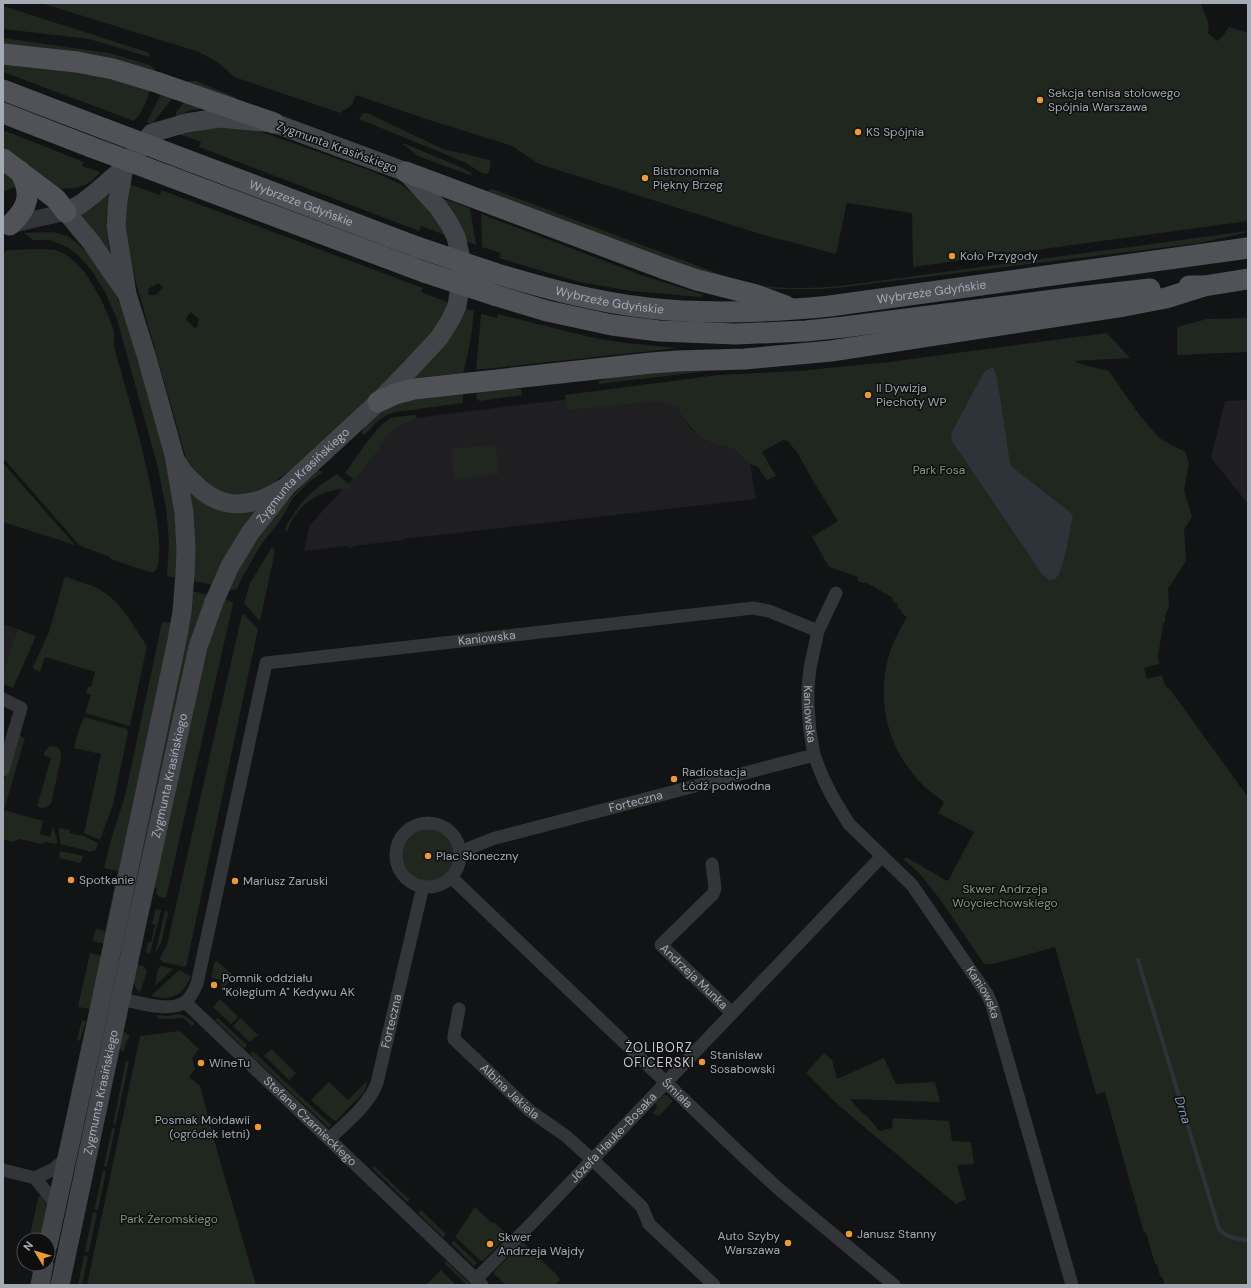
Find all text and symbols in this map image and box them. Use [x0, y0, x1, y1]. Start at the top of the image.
place label: Sekcja tenisa stołowego Spójnia Warszawa [1048, 85, 1180, 115]
marker: Sekcja tenisa stołowego Spójnia Warszawa [1035, 95, 1045, 105]
street label: Zygmunta Krasińskiego [274, 118, 400, 176]
place label: KS Spójnia [866, 124, 924, 140]
marker: KS Spójnia [853, 127, 863, 137]
place label: Bistronomia Piękny Brzeg [653, 163, 723, 193]
marker: Bistronomia Piękny Brzeg [640, 173, 650, 183]
street label: Wybrzeże Gdyńskie [247, 176, 356, 230]
place label: Koło Przygody [960, 248, 1038, 264]
marker: Koło Przygody [947, 251, 957, 261]
street label: Wybrzeże Gdyńskie [876, 276, 987, 307]
street label: Wybrzeże Gdyńskie [554, 283, 665, 318]
place label: II Dywizja Piechoty WP [876, 380, 946, 410]
marker: II Dywizja Piechoty WP [863, 390, 873, 400]
street label: Zygmunta Krasińskiego [253, 424, 353, 526]
park label: Park Fosa [913, 462, 965, 478]
street label: Kaniowska [457, 627, 516, 649]
street label: Kaniowska [800, 685, 820, 744]
street label: Zygmunta Krasińskiego [148, 712, 191, 840]
place label: Radiostacja Łódź podwodna [682, 764, 771, 794]
marker: Radiostacja Łódź podwodna [669, 774, 679, 784]
street label: Forteczna [607, 787, 664, 816]
place label: Plac Słoneczny [436, 848, 519, 864]
marker: Plac Słoneczny [423, 851, 433, 861]
place label: Spotkanie [79, 872, 134, 888]
place label: Mariusz Zaruski [243, 873, 328, 889]
marker: Spotkanie [66, 875, 76, 885]
marker: Mariusz Zaruski [230, 876, 240, 886]
park label: Skwer Andrzeja Woyciechowskiego [952, 881, 1058, 911]
street label: Andrzeja Munka [657, 940, 731, 1013]
street label: Kaniowska [962, 963, 1003, 1020]
place label: Pomnik oddziału "Kolegium A" Kedywu AK [222, 970, 355, 1000]
marker: Pomnik oddziału "Kolegium A" Kedywu AK [209, 980, 219, 990]
street label: Forteczna [377, 993, 405, 1050]
street label: Zygmunta Krasińskiego [80, 1028, 122, 1156]
district label: ŻOLIBORZ OFICERSKI [623, 1039, 695, 1071]
place label: Stanisław Sosabowski [710, 1047, 775, 1077]
place label: WineTu [209, 1055, 250, 1071]
marker: Stanisław Sosabowski [697, 1057, 707, 1067]
marker: WineTu [196, 1058, 206, 1068]
street label: Albina Jakiela [477, 1060, 542, 1123]
street label: Stefana Czarnieckiego [260, 1073, 360, 1170]
street label: Śmiała [658, 1075, 696, 1112]
street label: Józefa Hauke-Bosaka [566, 1089, 660, 1186]
water label: Drna [1171, 1094, 1195, 1126]
place label: Posmak Mołdawii (ogródek letni) [155, 1112, 250, 1142]
marker: Posmak Mołdawii (ogródek letni) [253, 1122, 263, 1132]
park label: Park Żeromskiego [120, 1211, 218, 1227]
place label: Janusz Stanny [857, 1226, 937, 1242]
place label: Auto Szyby Warszawa [718, 1228, 780, 1258]
place label: Skwer Andrzeja Wajdy [498, 1229, 585, 1259]
marker: Janusz Stanny [844, 1229, 854, 1239]
north arrow [16, 1232, 56, 1272]
text: N [20, 1238, 36, 1253]
marker: Auto Szyby Warszawa [783, 1238, 793, 1248]
marker: Skwer Andrzeja Wajdy [485, 1239, 495, 1249]

